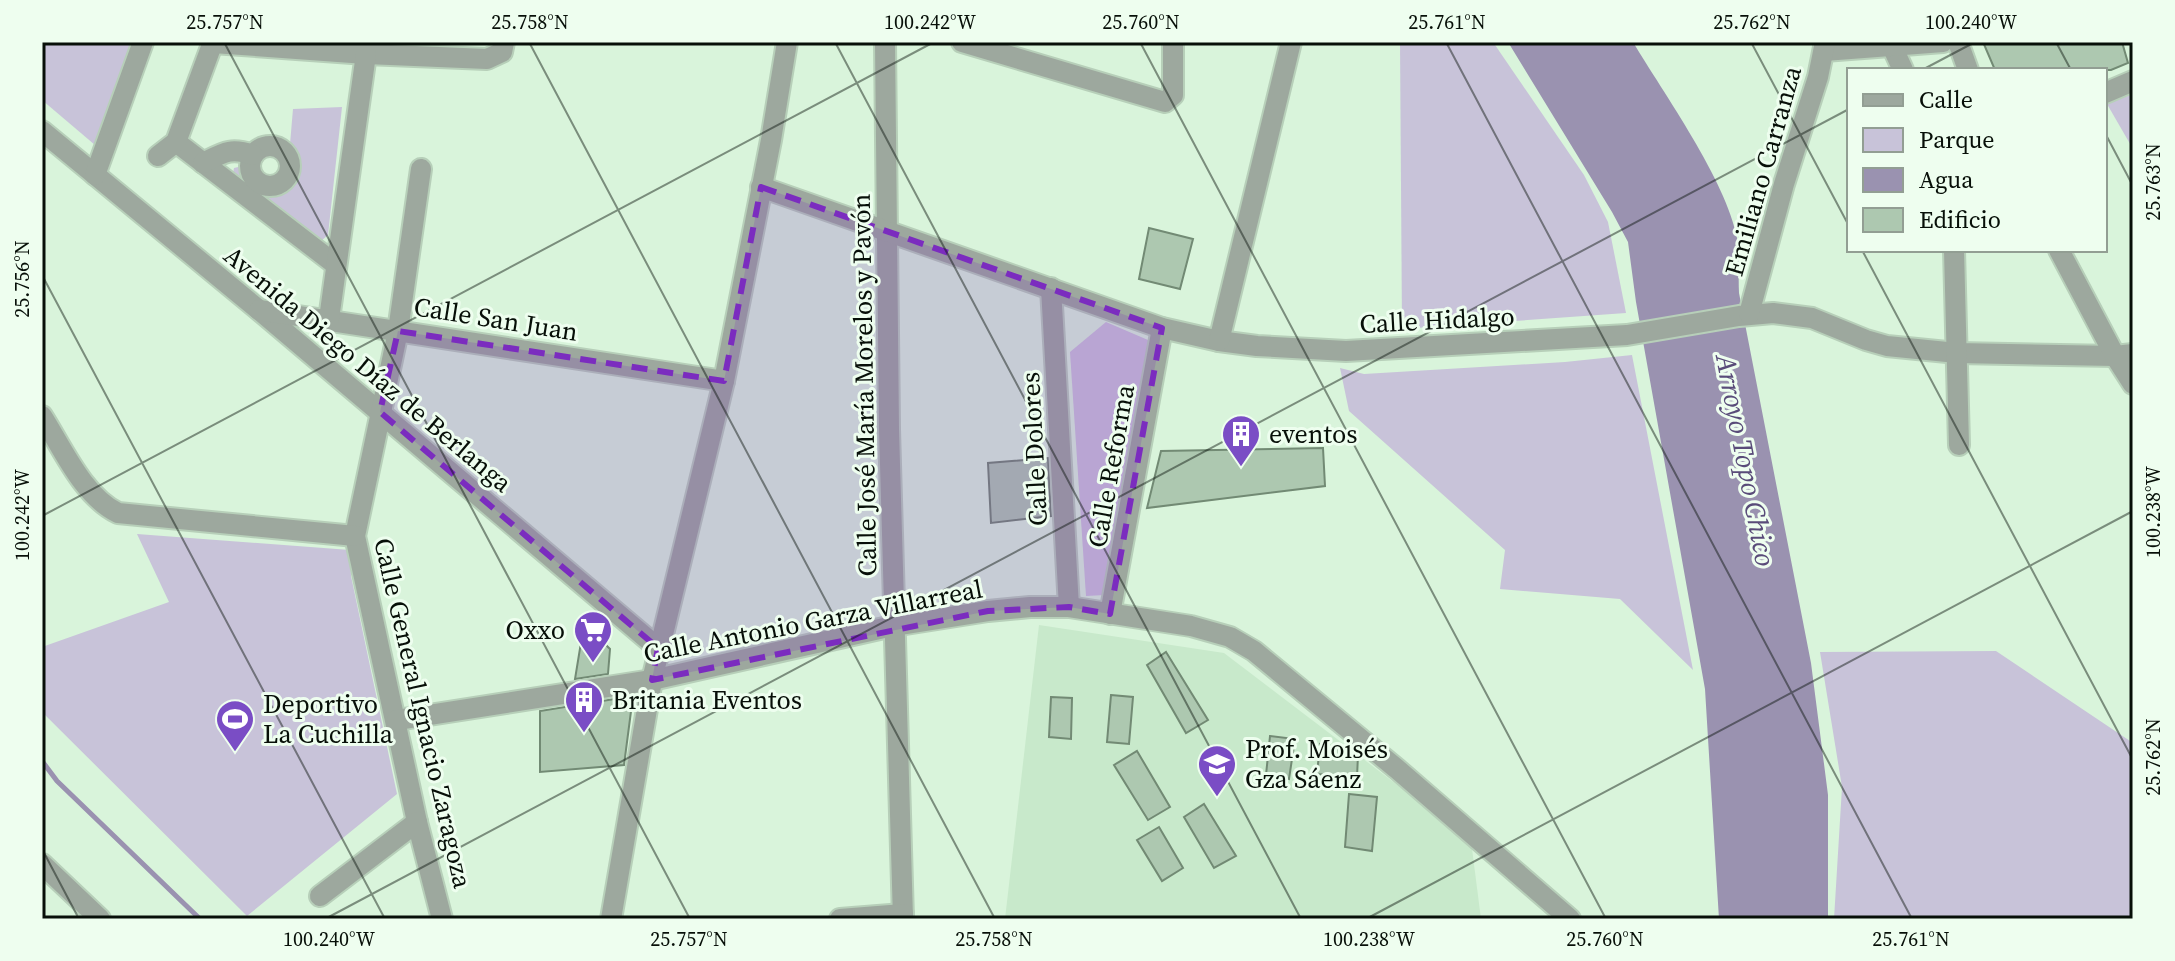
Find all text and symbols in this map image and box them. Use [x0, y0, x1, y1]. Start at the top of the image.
text: 25.757°N [186, 8, 264, 36]
text: 25.758°N [491, 8, 569, 36]
text: 100.242°W [884, 8, 977, 36]
text: 25.760°N [1102, 8, 1180, 36]
text: 25.761°N [1408, 8, 1486, 36]
text: 25.762°N [1713, 8, 1791, 36]
text: 100.240°W [1925, 8, 2018, 36]
street label: Emiliano Carranza [1716, 61, 1810, 280]
legend [1847, 68, 2107, 252]
text: Calle [1919, 83, 1973, 116]
text: Parque [1919, 123, 1995, 156]
text: 25.763°N [2139, 143, 2167, 221]
text: Agua [1919, 163, 1974, 196]
street label: Calle José María Morelos y Pavón [843, 193, 885, 577]
text: Edificio [1919, 203, 2001, 236]
street label: Avenida Diego Díaz de Berlanga [216, 238, 520, 501]
text: 25.756°N [8, 240, 36, 318]
street label: Calle San Juan [411, 288, 581, 350]
street label: Calle Hidalgo [1358, 298, 1516, 342]
water label: Arroyo Topo Chico [1706, 349, 1785, 569]
street label: Calle Dolores [1012, 371, 1056, 527]
street label: Calle Reforma [1079, 381, 1143, 550]
building icon: eventos [1220, 413, 1262, 468]
place label: eventos [1269, 416, 1358, 452]
text: 100.238°W [2139, 465, 2167, 558]
text: 100.242°W [8, 468, 36, 561]
street label: Calle General Ignacio Zaragoza [365, 534, 481, 892]
street label: Calle Antonio Garza Villarreal [640, 570, 986, 672]
supermarket icon: Oxxo [572, 609, 614, 664]
place label: Oxxo [505, 612, 565, 648]
building icon: Britania Eventos [563, 679, 605, 734]
place label: Britania Eventos [612, 682, 802, 718]
place label: Deportivo La Cuchilla [263, 686, 394, 752]
sports icon: Deportivo La Cuchilla [214, 698, 256, 753]
text: 25.762°N [2139, 718, 2167, 796]
place label: Prof. Moisés Gza Sáenz [1245, 731, 1388, 797]
school or university icon: Prof. Moisés Gza Sáenz [1196, 743, 1238, 798]
text: 100.240°W [283, 925, 376, 953]
text: 25.757°N [650, 925, 728, 953]
text: 25.758°N [955, 925, 1033, 953]
text: 100.238°W [1323, 925, 1416, 953]
text: 25.760°N [1566, 925, 1644, 953]
text: 25.761°N [1872, 925, 1950, 953]

